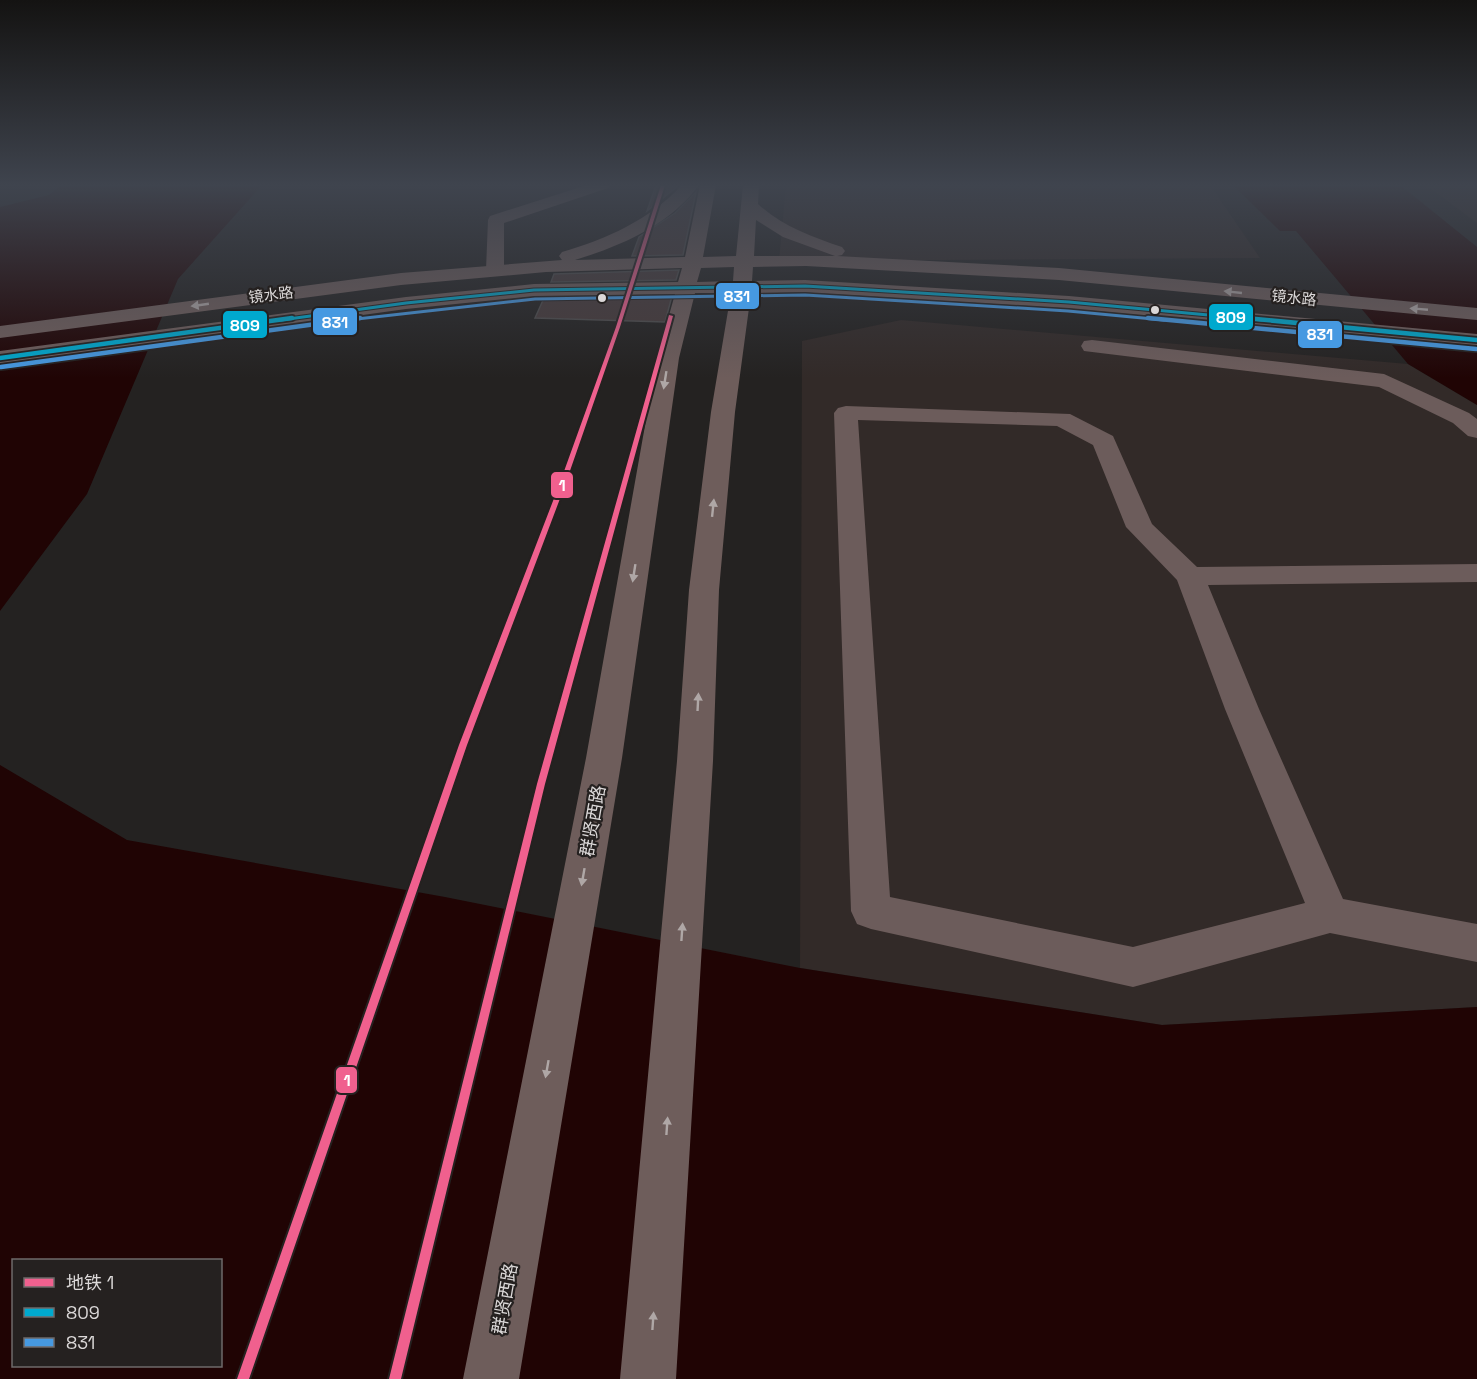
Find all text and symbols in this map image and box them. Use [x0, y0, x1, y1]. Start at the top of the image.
street label: 镜水路 [247, 282, 294, 307]
line badge: 831 [715, 282, 760, 310]
text: 831 [724, 286, 750, 307]
street label: 镜水路 [1271, 286, 1317, 309]
one-way arrow [1223, 287, 1242, 297]
unlabelled marker [596, 292, 608, 304]
one-way arrow [190, 300, 209, 309]
line badge: 809 [1208, 303, 1254, 331]
unlabelled marker [1149, 304, 1161, 316]
one-way arrow [1409, 304, 1428, 314]
line badge: 831 [312, 307, 358, 336]
text: 809 [1216, 307, 1246, 328]
line badge: 809 [222, 310, 268, 339]
text: 831 [322, 312, 348, 333]
text: 809 [230, 315, 260, 336]
line badge: 831 [1297, 320, 1343, 349]
text: 831 [1307, 324, 1333, 345]
one-way arrow [660, 371, 669, 390]
line badge: 1 [550, 471, 574, 499]
text: 1 [558, 475, 566, 496]
one-way arrow [708, 499, 718, 518]
one-way arrow [629, 563, 638, 582]
one-way arrow [693, 693, 702, 712]
street label: 群贤西路 [575, 783, 610, 858]
one-way arrow [578, 868, 587, 887]
one-way arrow [677, 922, 687, 941]
one-way arrow [543, 1060, 552, 1079]
line badge: 1 [335, 1066, 358, 1094]
text: 1 [343, 1070, 351, 1091]
one-way arrow [663, 1117, 672, 1136]
legend [12, 1259, 222, 1367]
street label: 群贤西路 [487, 1261, 522, 1336]
text: 地铁 1 [66, 1271, 114, 1294]
text: 809 [66, 1301, 100, 1324]
one-way arrow [648, 1311, 657, 1330]
text: 831 [66, 1331, 95, 1354]

